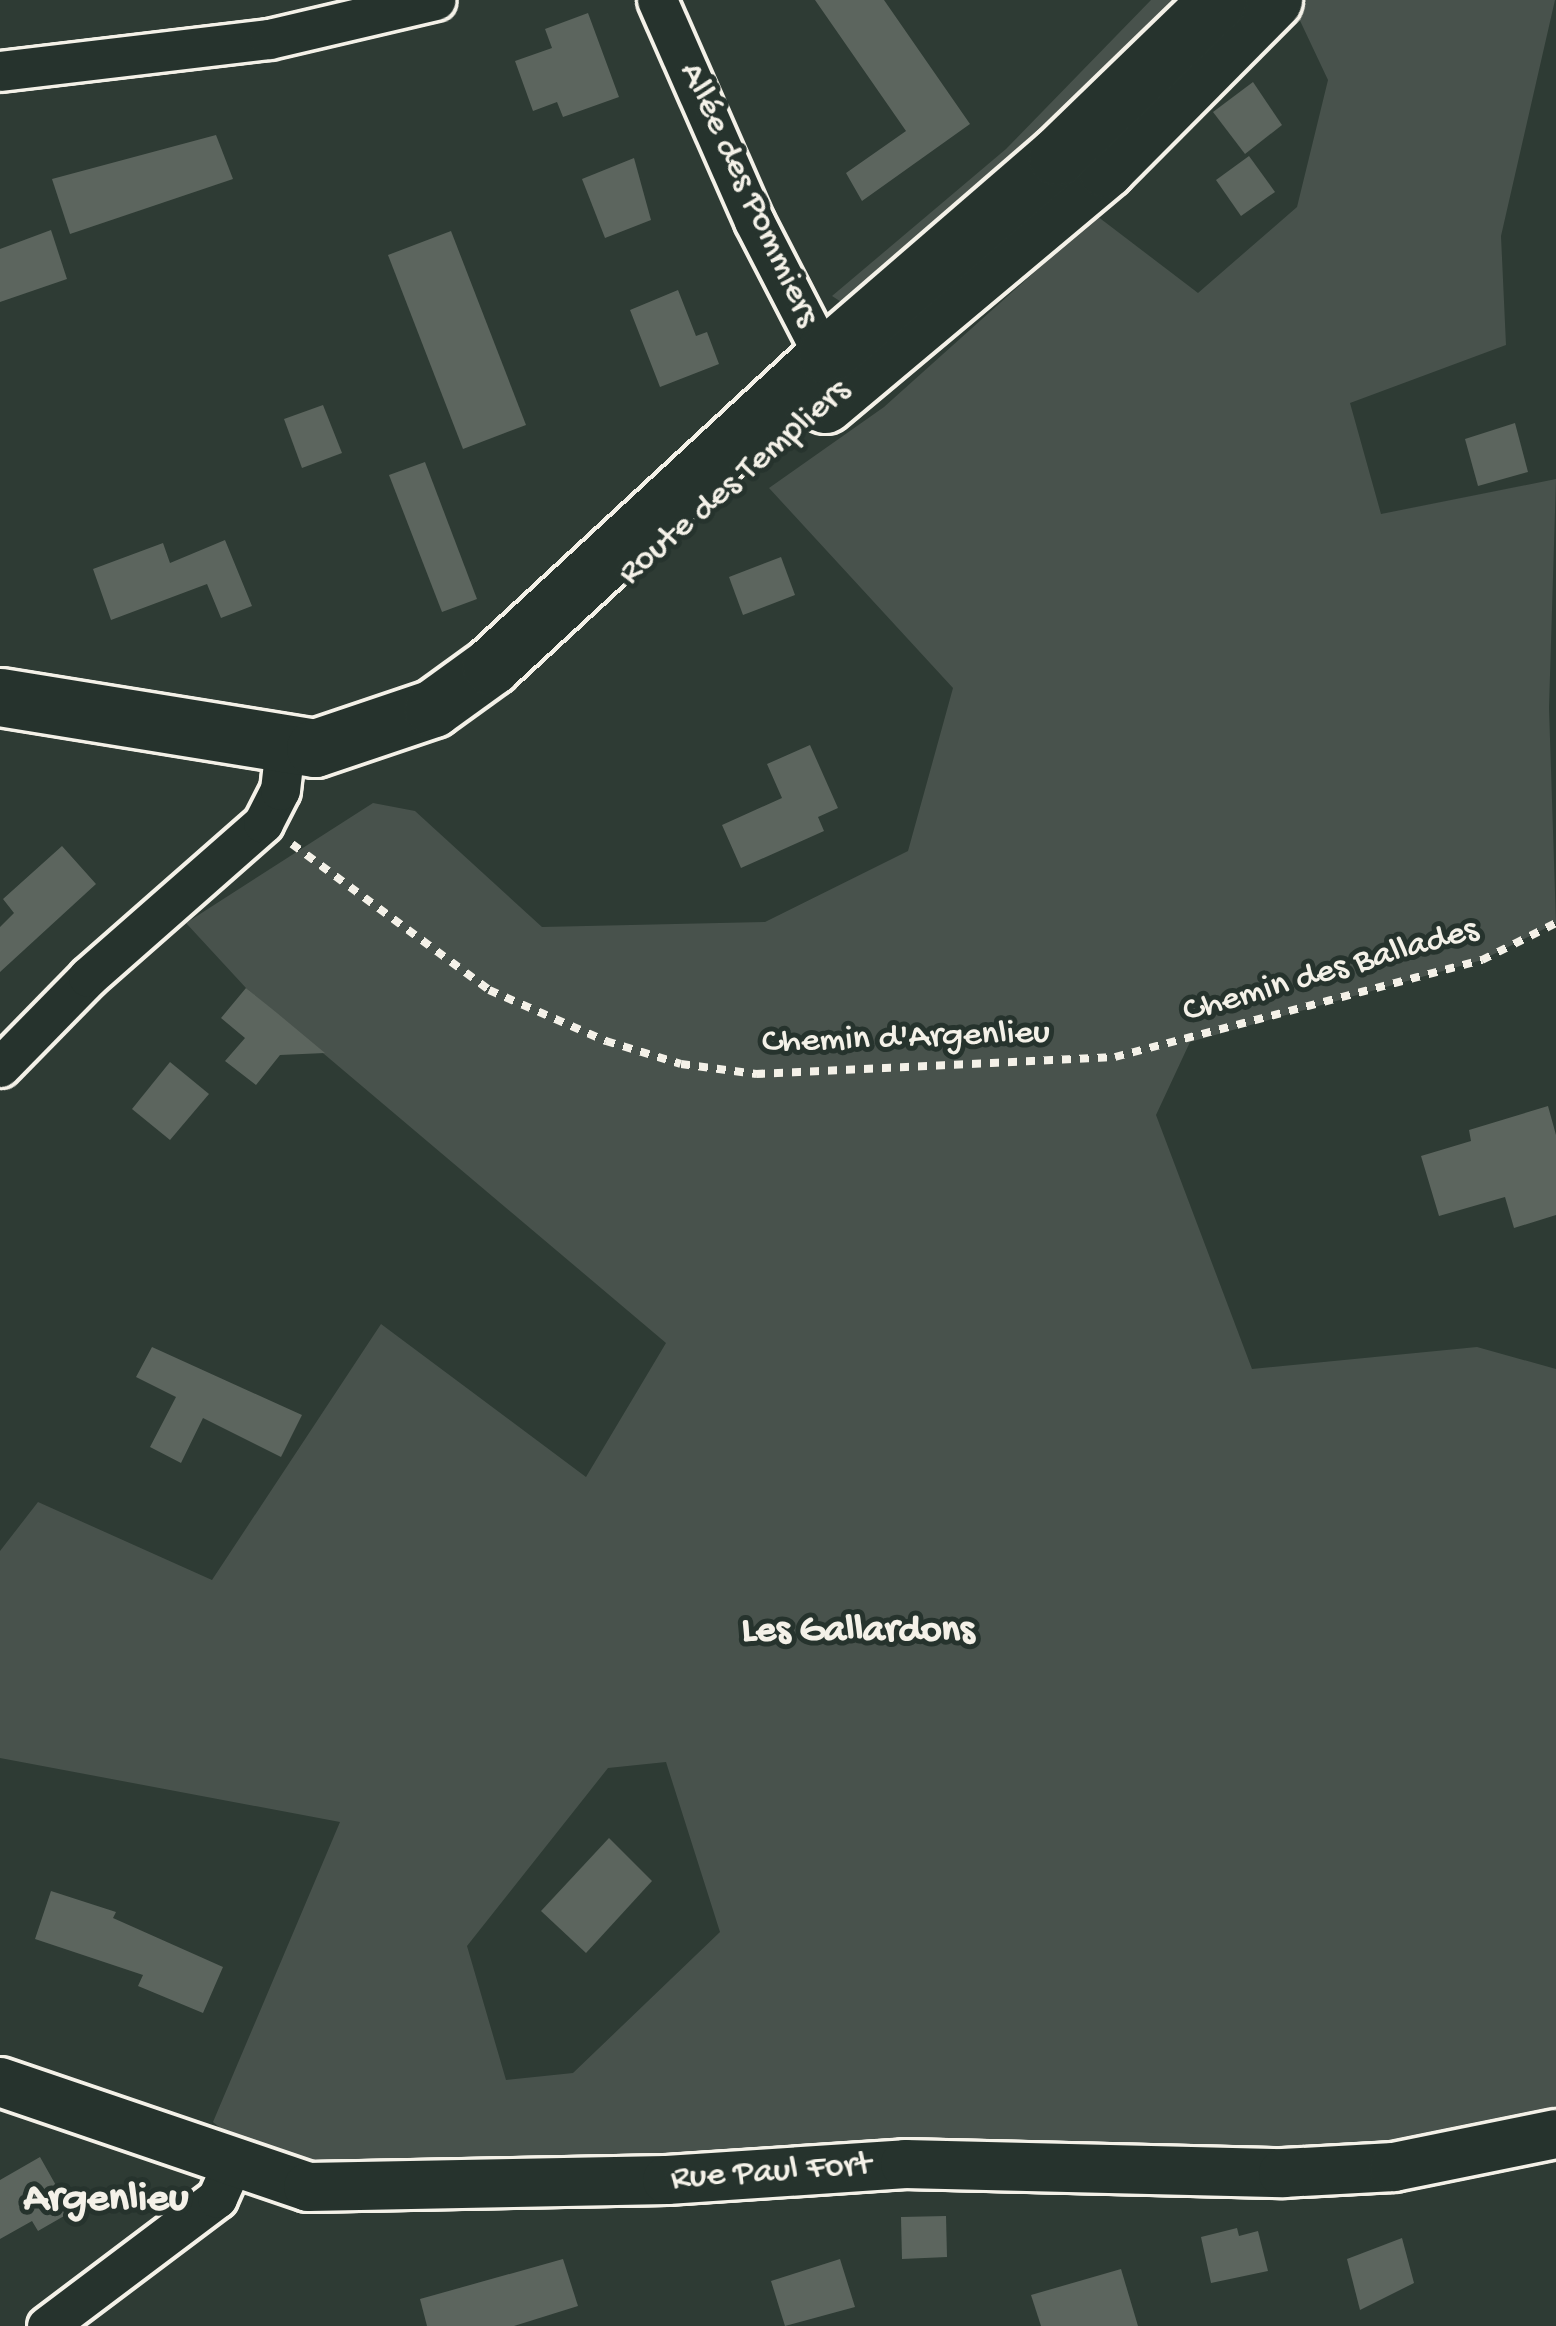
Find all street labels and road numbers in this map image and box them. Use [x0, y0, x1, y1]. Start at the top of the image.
street label: Allée des Pommiers [668, 56, 828, 334]
street label: Route des Templiers [610, 370, 860, 596]
street label: Chemin des Ballades [1178, 909, 1484, 1035]
street label: Chemin d'Argenlieu [761, 1012, 1051, 1066]
street label: Rue Paul Fort [669, 2144, 873, 2202]

